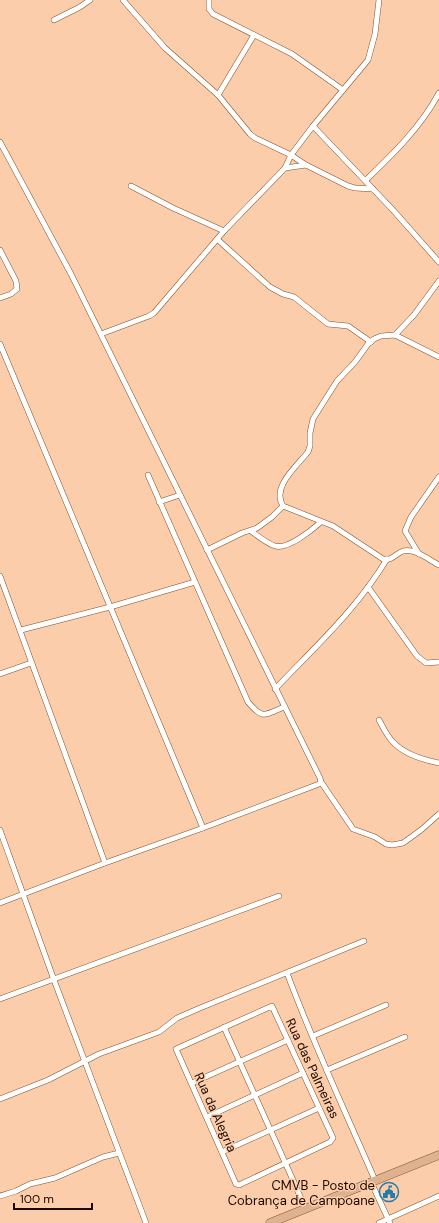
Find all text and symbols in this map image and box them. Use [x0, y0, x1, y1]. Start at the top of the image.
street label: Rua das Palmeiras [282, 1015, 343, 1121]
street label: Rua da Alegria [190, 1070, 241, 1155]
place label: CMVB - Posto de Cobrança de Campoane [228, 1177, 375, 1209]
public building icon: CMVB - Posto de Cobrança de Campoane [378, 1181, 400, 1203]
scale bar [14, 1185, 92, 1211]
text: 100 m [20, 1191, 54, 1207]

